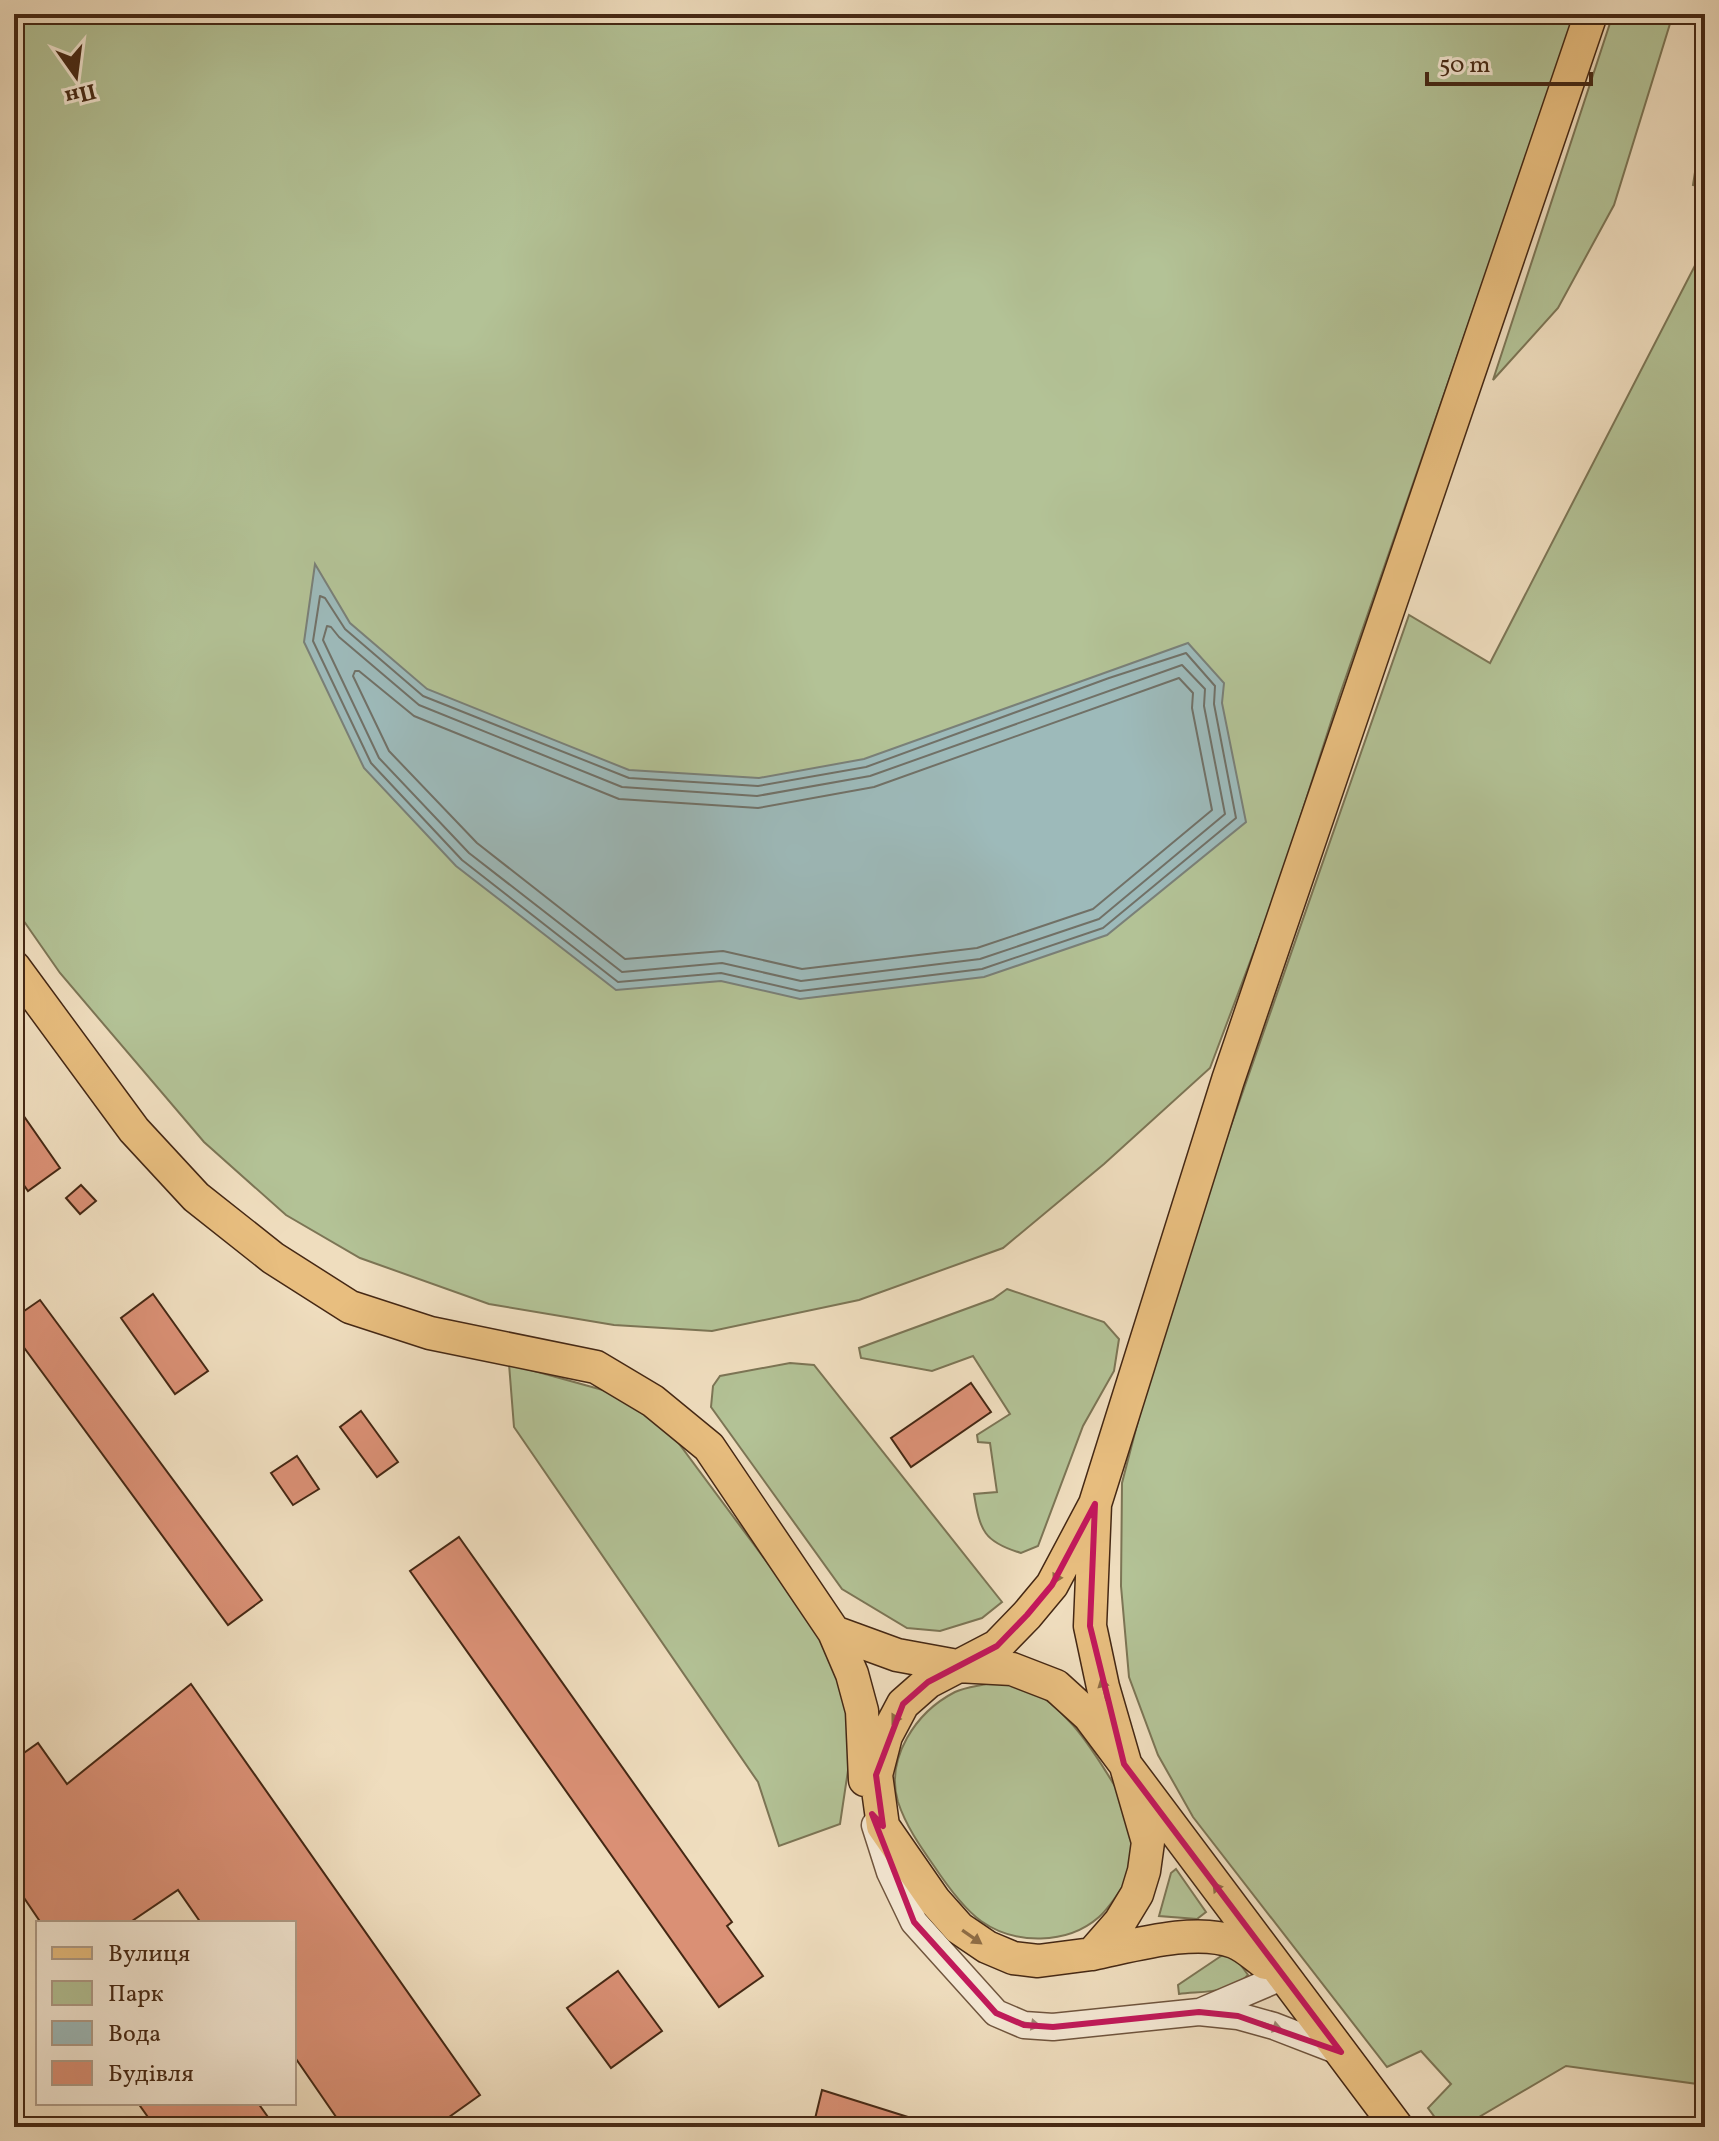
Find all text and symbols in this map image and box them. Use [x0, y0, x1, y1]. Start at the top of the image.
north arrow [36, 36, 116, 116]
scale bar [1427, 36, 1591, 86]
text: 50 m [1439, 49, 1491, 83]
text: Пн [61, 74, 99, 112]
one-way arrow [1052, 1561, 1065, 1584]
one-way arrow [1097, 1676, 1110, 1701]
one-way arrow [891, 1703, 905, 1725]
one-way arrow [1213, 1881, 1228, 1902]
legend [36, 1921, 296, 2105]
one-way arrow [962, 1929, 983, 1944]
text: Вулиця [108, 1938, 190, 1972]
text: Парк [108, 1978, 164, 2012]
text: Вода [108, 2018, 161, 2052]
one-way arrow [1017, 2018, 1042, 2030]
one-way arrow [1260, 2021, 1284, 2033]
text: Будівля [108, 2058, 194, 2092]

